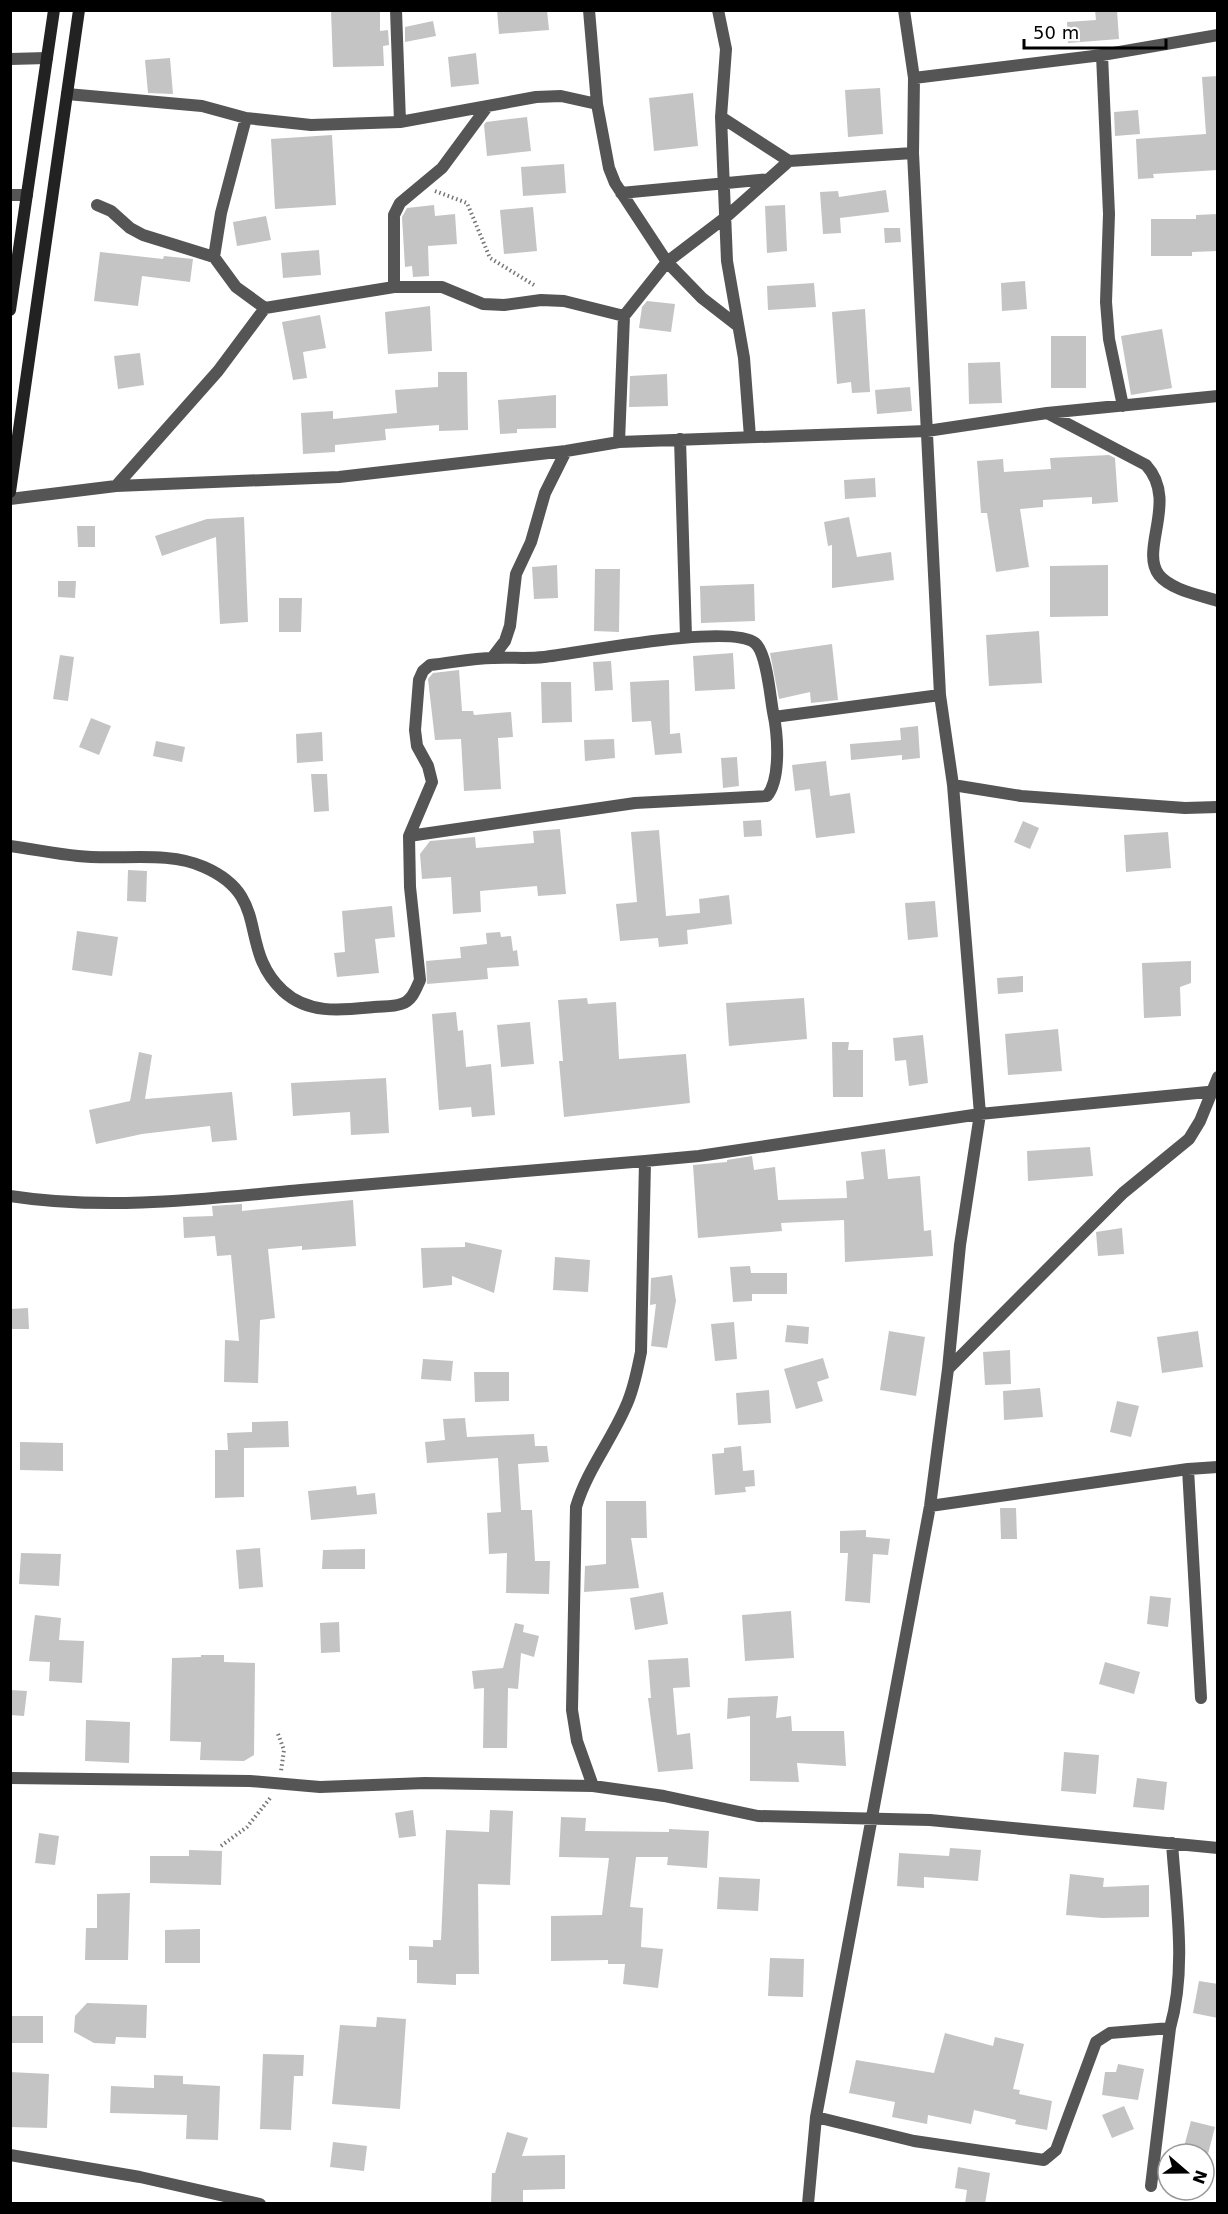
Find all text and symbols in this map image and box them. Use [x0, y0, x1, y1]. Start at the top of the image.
scale bar [1024, 12, 1166, 50]
text: 50 m [1033, 22, 1079, 43]
north arrow [1156, 2142, 1216, 2202]
text: N [1188, 2167, 1211, 2187]

